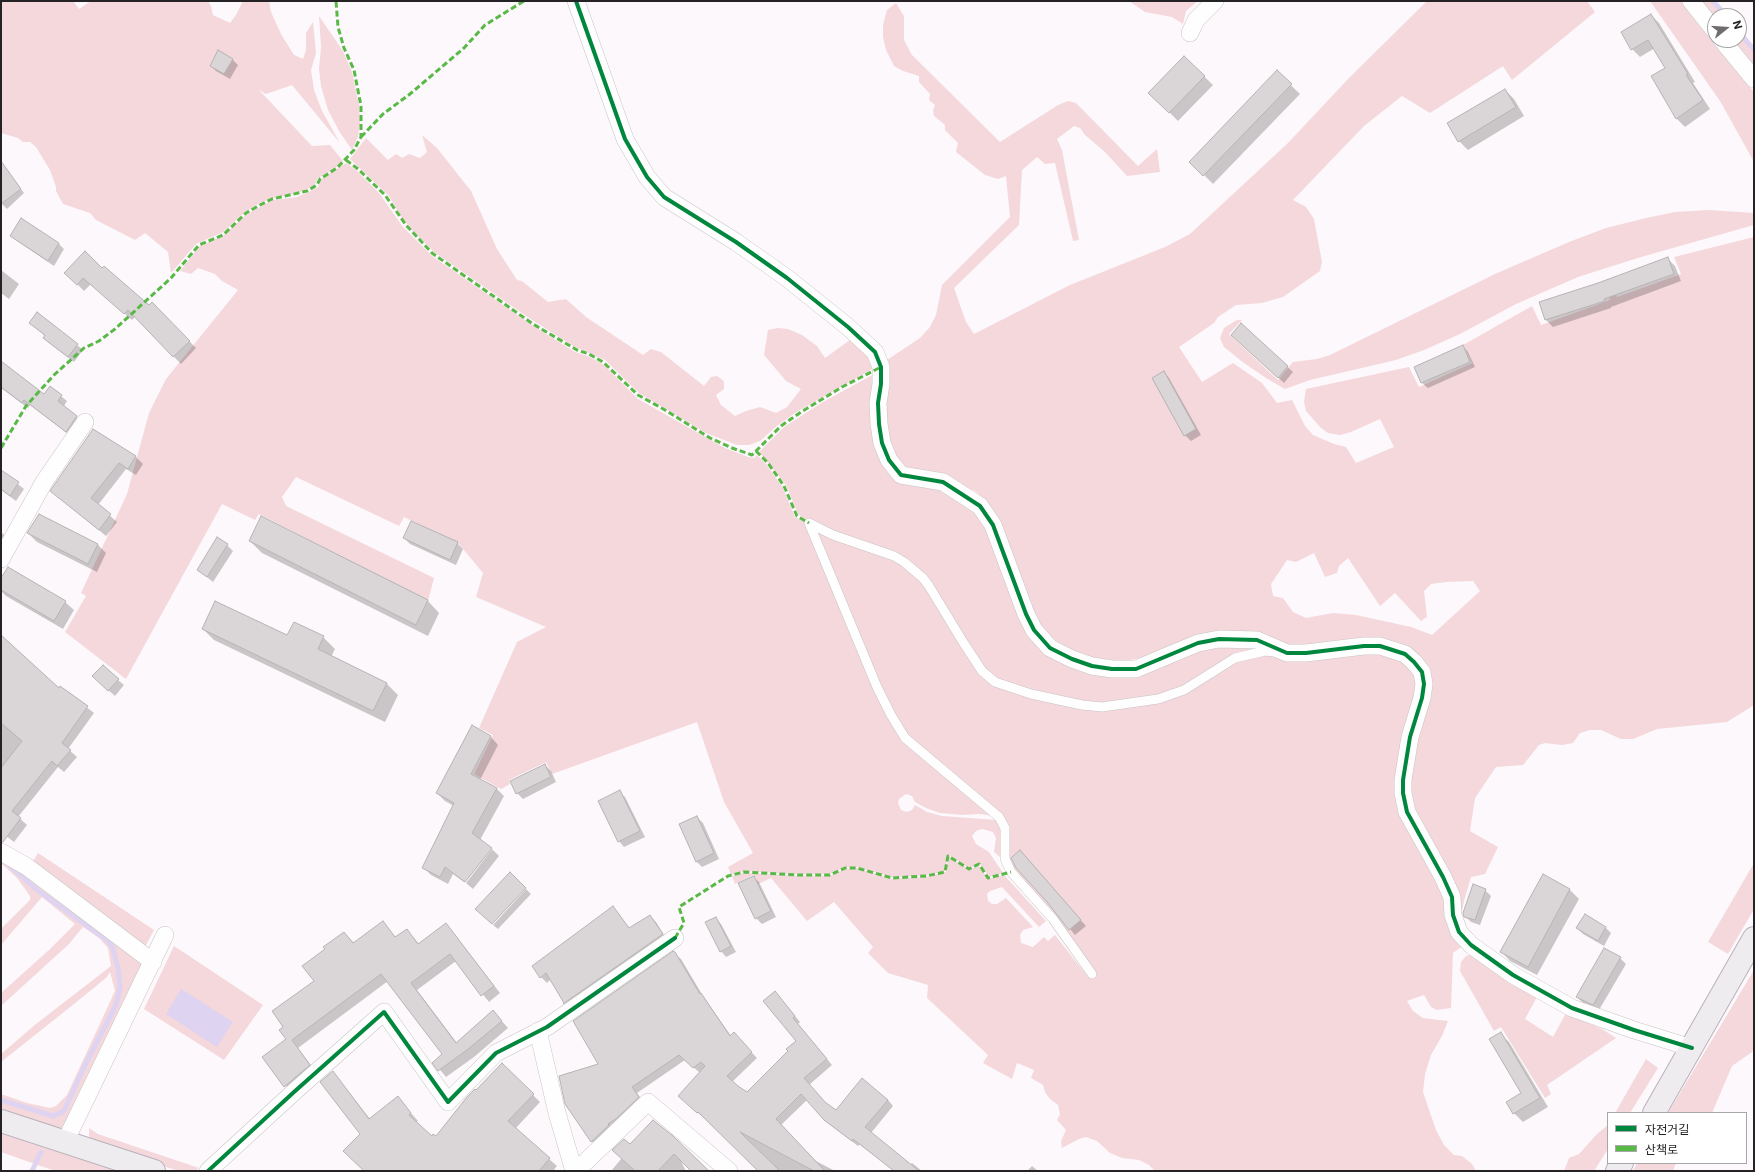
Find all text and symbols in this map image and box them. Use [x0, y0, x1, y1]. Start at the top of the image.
north arrow [1707, 8, 1747, 48]
text: N [1730, 19, 1745, 31]
legend [1607, 1112, 1747, 1164]
text: 자전거길 [1645, 1122, 1689, 1137]
text: 산책로 [1645, 1142, 1678, 1157]

